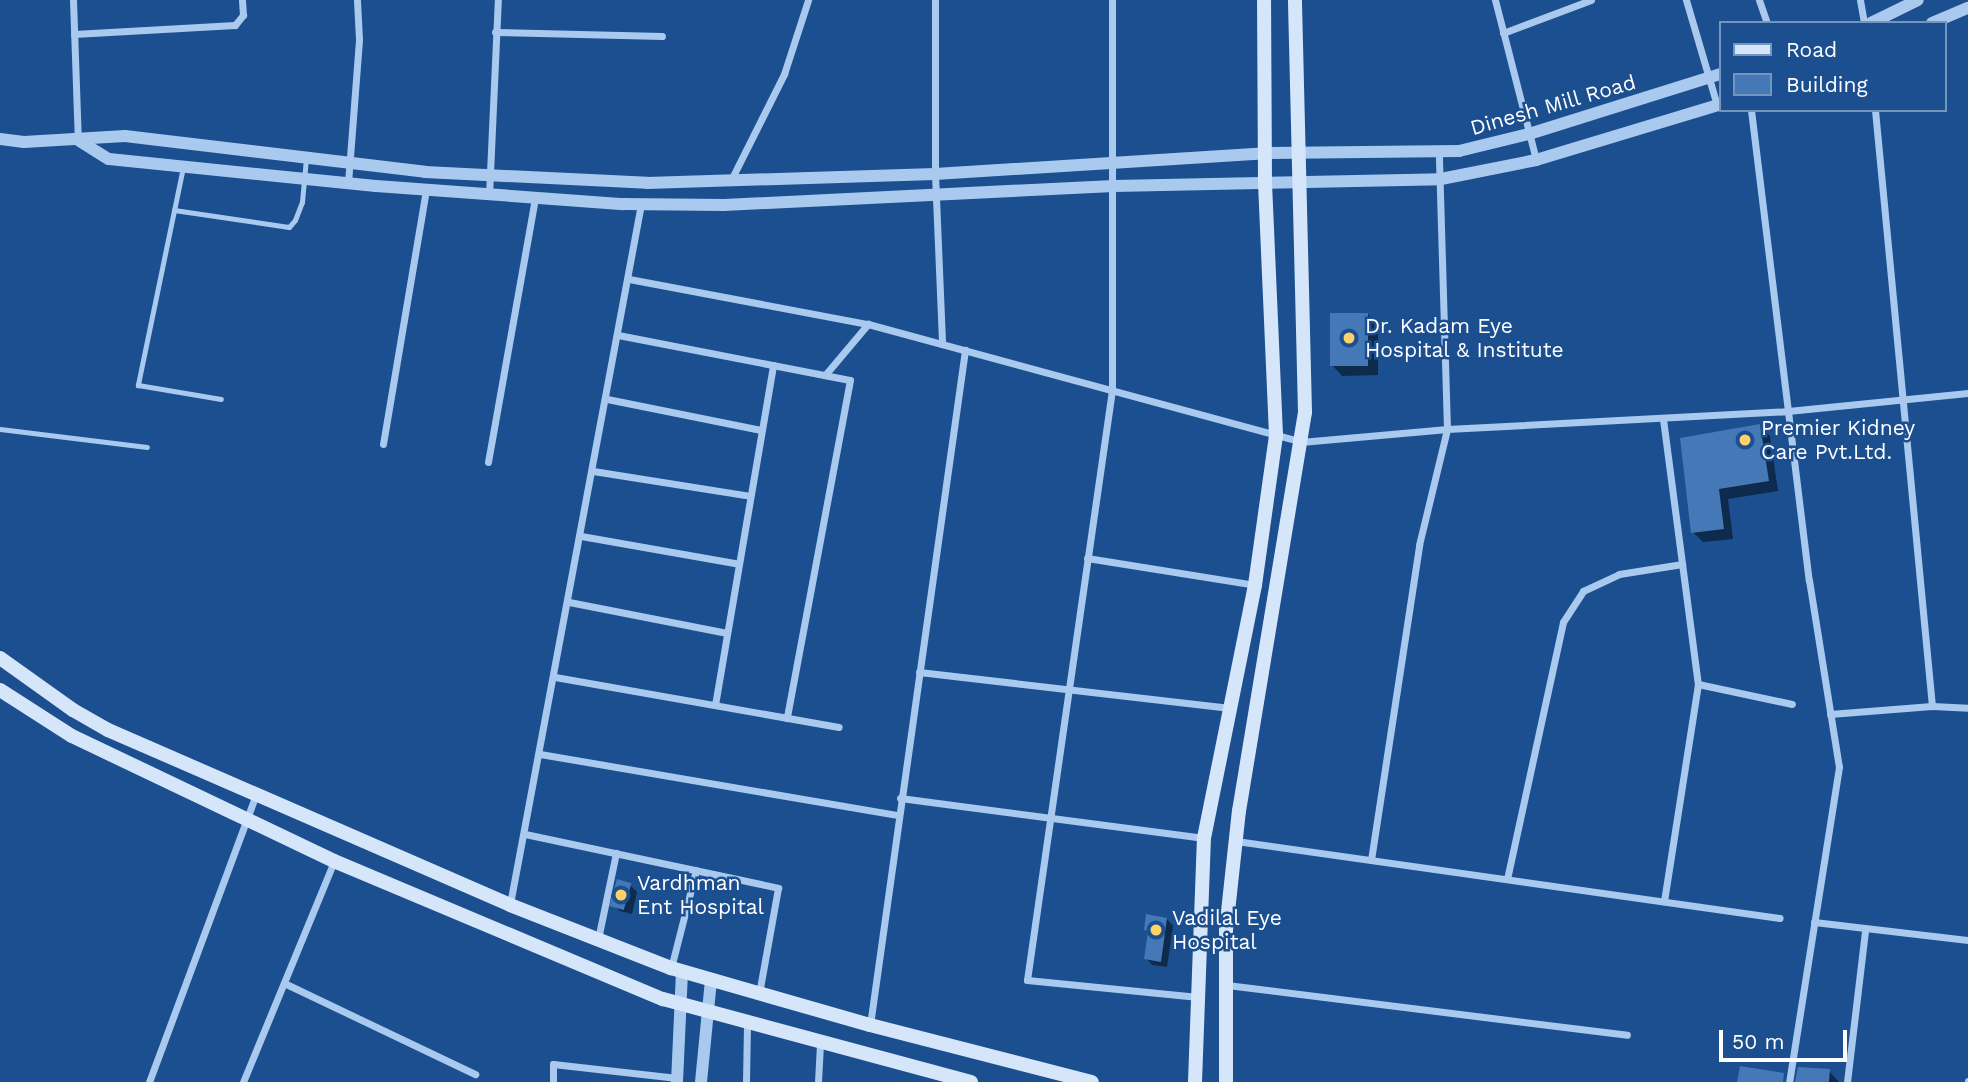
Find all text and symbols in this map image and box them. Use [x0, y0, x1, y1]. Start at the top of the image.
legend [1720, 21, 1947, 112]
text: Road [1786, 37, 1837, 62]
street label: Dinesh Mill Road [1467, 69, 1639, 141]
text: Building [1786, 72, 1868, 97]
place label: Dr. Kadam Eye Hospital & Institute [1365, 313, 1564, 363]
marker: Dr. Kadam Eye Hospital & Institute [1339, 328, 1359, 348]
place label: Premier Kidney Care Pvt.Ltd. [1761, 415, 1916, 465]
marker: Premier Kidney Care Pvt.Ltd. [1735, 430, 1755, 450]
place label: Vardhman Ent Hospital [637, 870, 764, 920]
marker: Vardhman Ent Hospital [611, 885, 631, 905]
place label: Vadilal Eye Hospital [1172, 905, 1283, 955]
marker: Vadilal Eye Hospital [1146, 920, 1166, 940]
scale bar [1723, 1016, 1851, 1060]
text: 50 m [1732, 1029, 1784, 1054]

